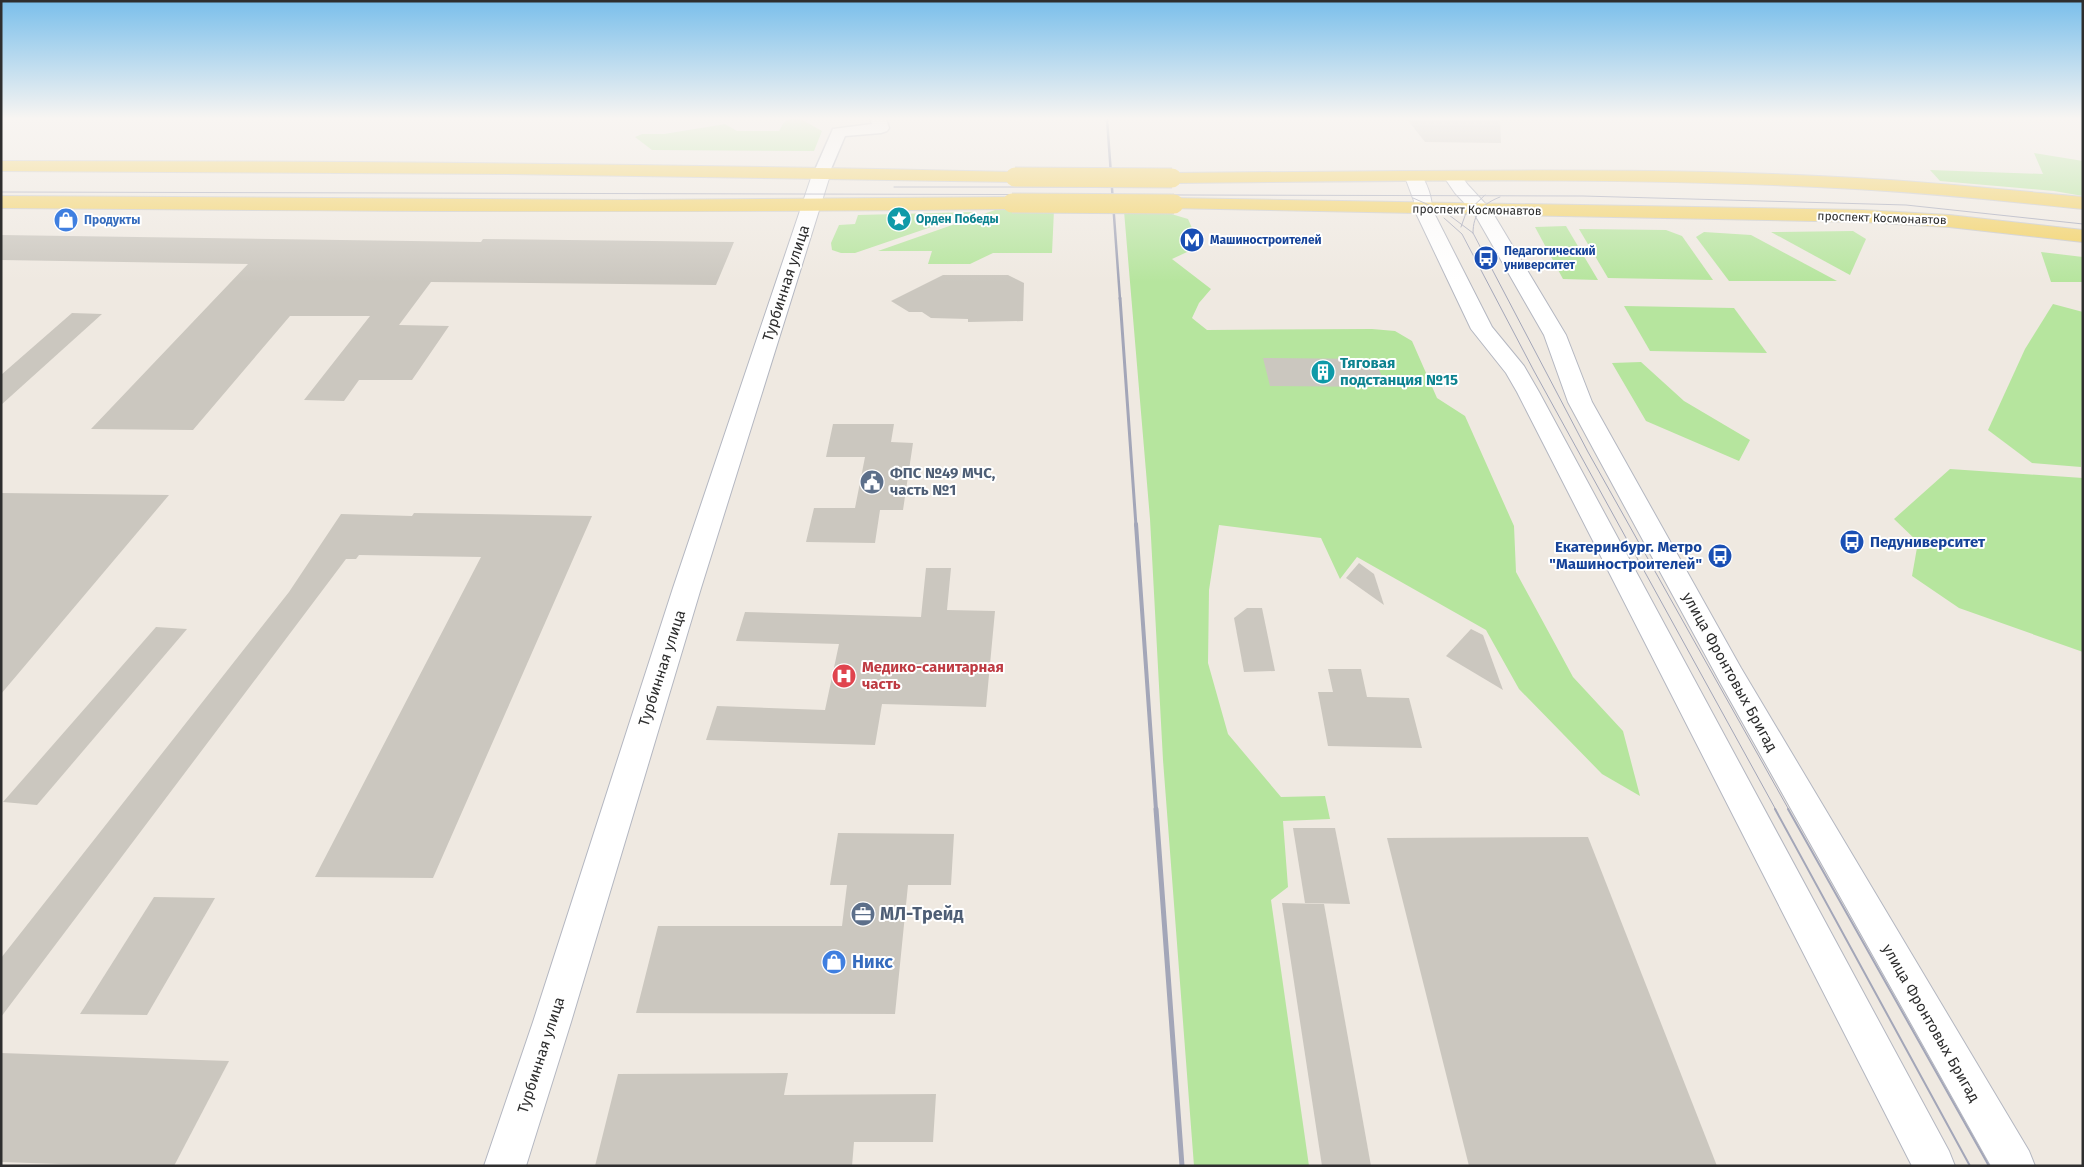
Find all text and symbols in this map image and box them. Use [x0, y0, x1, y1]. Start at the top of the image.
street label: проспект Космонавтов [1412, 202, 1542, 218]
place icon: Орден Победы [886, 206, 912, 232]
shop icon: Продукты [53, 207, 79, 233]
street label: проспект Космонавтов [1817, 209, 1947, 227]
place label: Орден Победы [916, 212, 999, 226]
place label: Продукты [84, 213, 140, 227]
street label: Турбинная улица [759, 223, 813, 343]
metro station icon: Машиностроителей [1179, 227, 1205, 253]
place label: Машиностроителей [1210, 233, 1322, 247]
place label: Педагогический университет [1503, 244, 1596, 272]
bus stop icon: Педагогический университет [1473, 245, 1499, 271]
place label: Тяговая подстанция №15 [1340, 354, 1458, 389]
building icon: Тяговая подстанция №15 [1310, 359, 1336, 385]
place label: ФПС №49 МЧС, часть №1 [890, 464, 996, 499]
public building icon: ФПС №49 МЧС, часть №1 [859, 469, 885, 495]
bus stop icon: Педуниверситет [1839, 529, 1865, 555]
place label: Педуниверситет [1870, 533, 1986, 551]
place label: Екатеринбург. Метро "Машиностроителей" [1549, 538, 1702, 573]
bus stop icon: Екатеринбург. Метро "Машиностроителей" [1707, 543, 1733, 569]
street label: улица Фронтовых Бригад [1679, 589, 1781, 755]
street label: Турбинная улица [635, 608, 689, 728]
place label: Медико-санитарная часть [862, 658, 1004, 693]
hospital icon: Медико-санитарная часть [831, 663, 857, 689]
office icon: МЛ-Трейд [850, 901, 876, 927]
place label: МЛ-Трейд [880, 903, 963, 925]
street label: улица Фронтовых Бригад [1878, 941, 1984, 1105]
shop icon: Никс [821, 949, 847, 975]
place label: Никс [852, 951, 893, 973]
street label: Турбинная улица [514, 995, 568, 1115]

